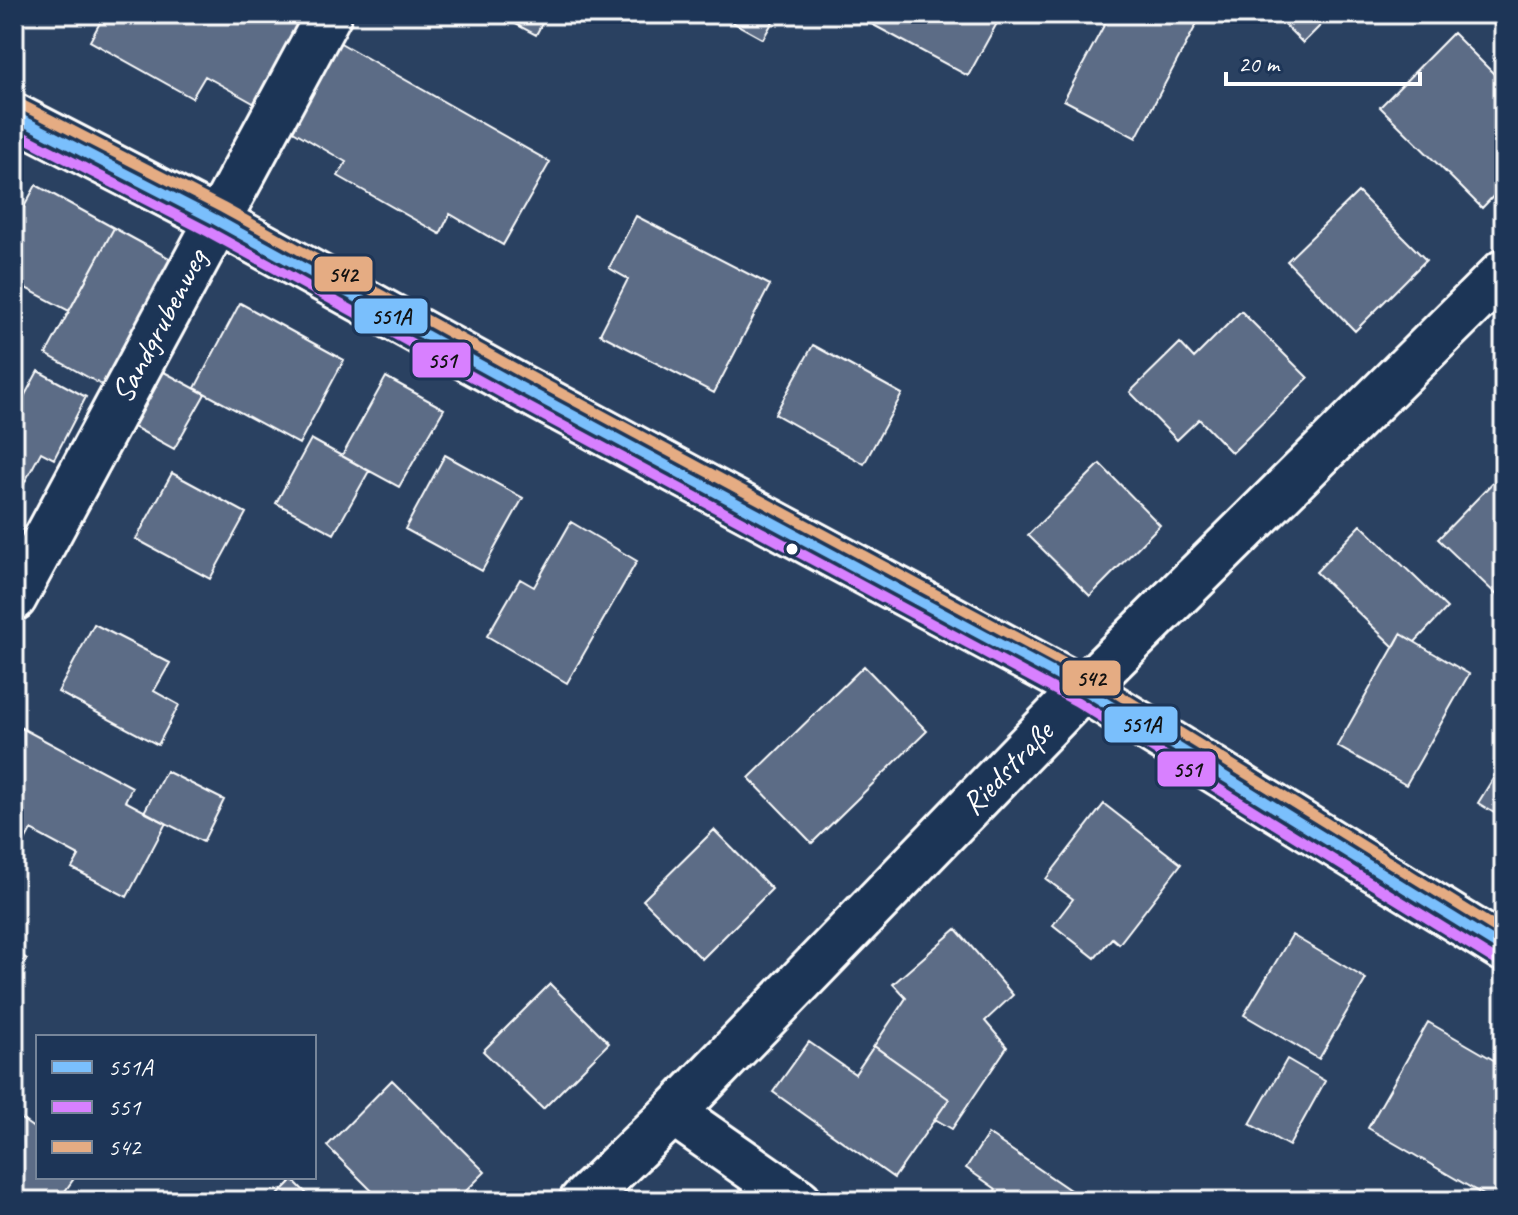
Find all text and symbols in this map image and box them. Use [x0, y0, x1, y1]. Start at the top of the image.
scale bar [1226, 36, 1420, 86]
text: 20 m [1238, 49, 1281, 79]
street label: Sandgrubenweg [101, 240, 218, 410]
line badge: 542 [313, 255, 374, 293]
text: 542 [328, 261, 360, 289]
line badge: 551A [353, 297, 429, 335]
text: 551A [371, 303, 413, 331]
line badge: 551 [411, 341, 472, 379]
text: 551 [428, 347, 459, 375]
unlabelled marker [784, 541, 800, 557]
line badge: 542 [1061, 659, 1122, 697]
text: 542 [1076, 665, 1108, 693]
line badge: 551A [1103, 705, 1179, 744]
street label: Riedstraße [952, 710, 1064, 824]
text: 551A [1121, 711, 1163, 739]
line badge: 551 [1156, 750, 1217, 788]
text: 551 [1173, 756, 1204, 784]
legend [36, 1035, 316, 1179]
text: 551A [108, 1052, 153, 1082]
text: 551 [108, 1092, 142, 1122]
text: 542 [108, 1132, 143, 1162]

